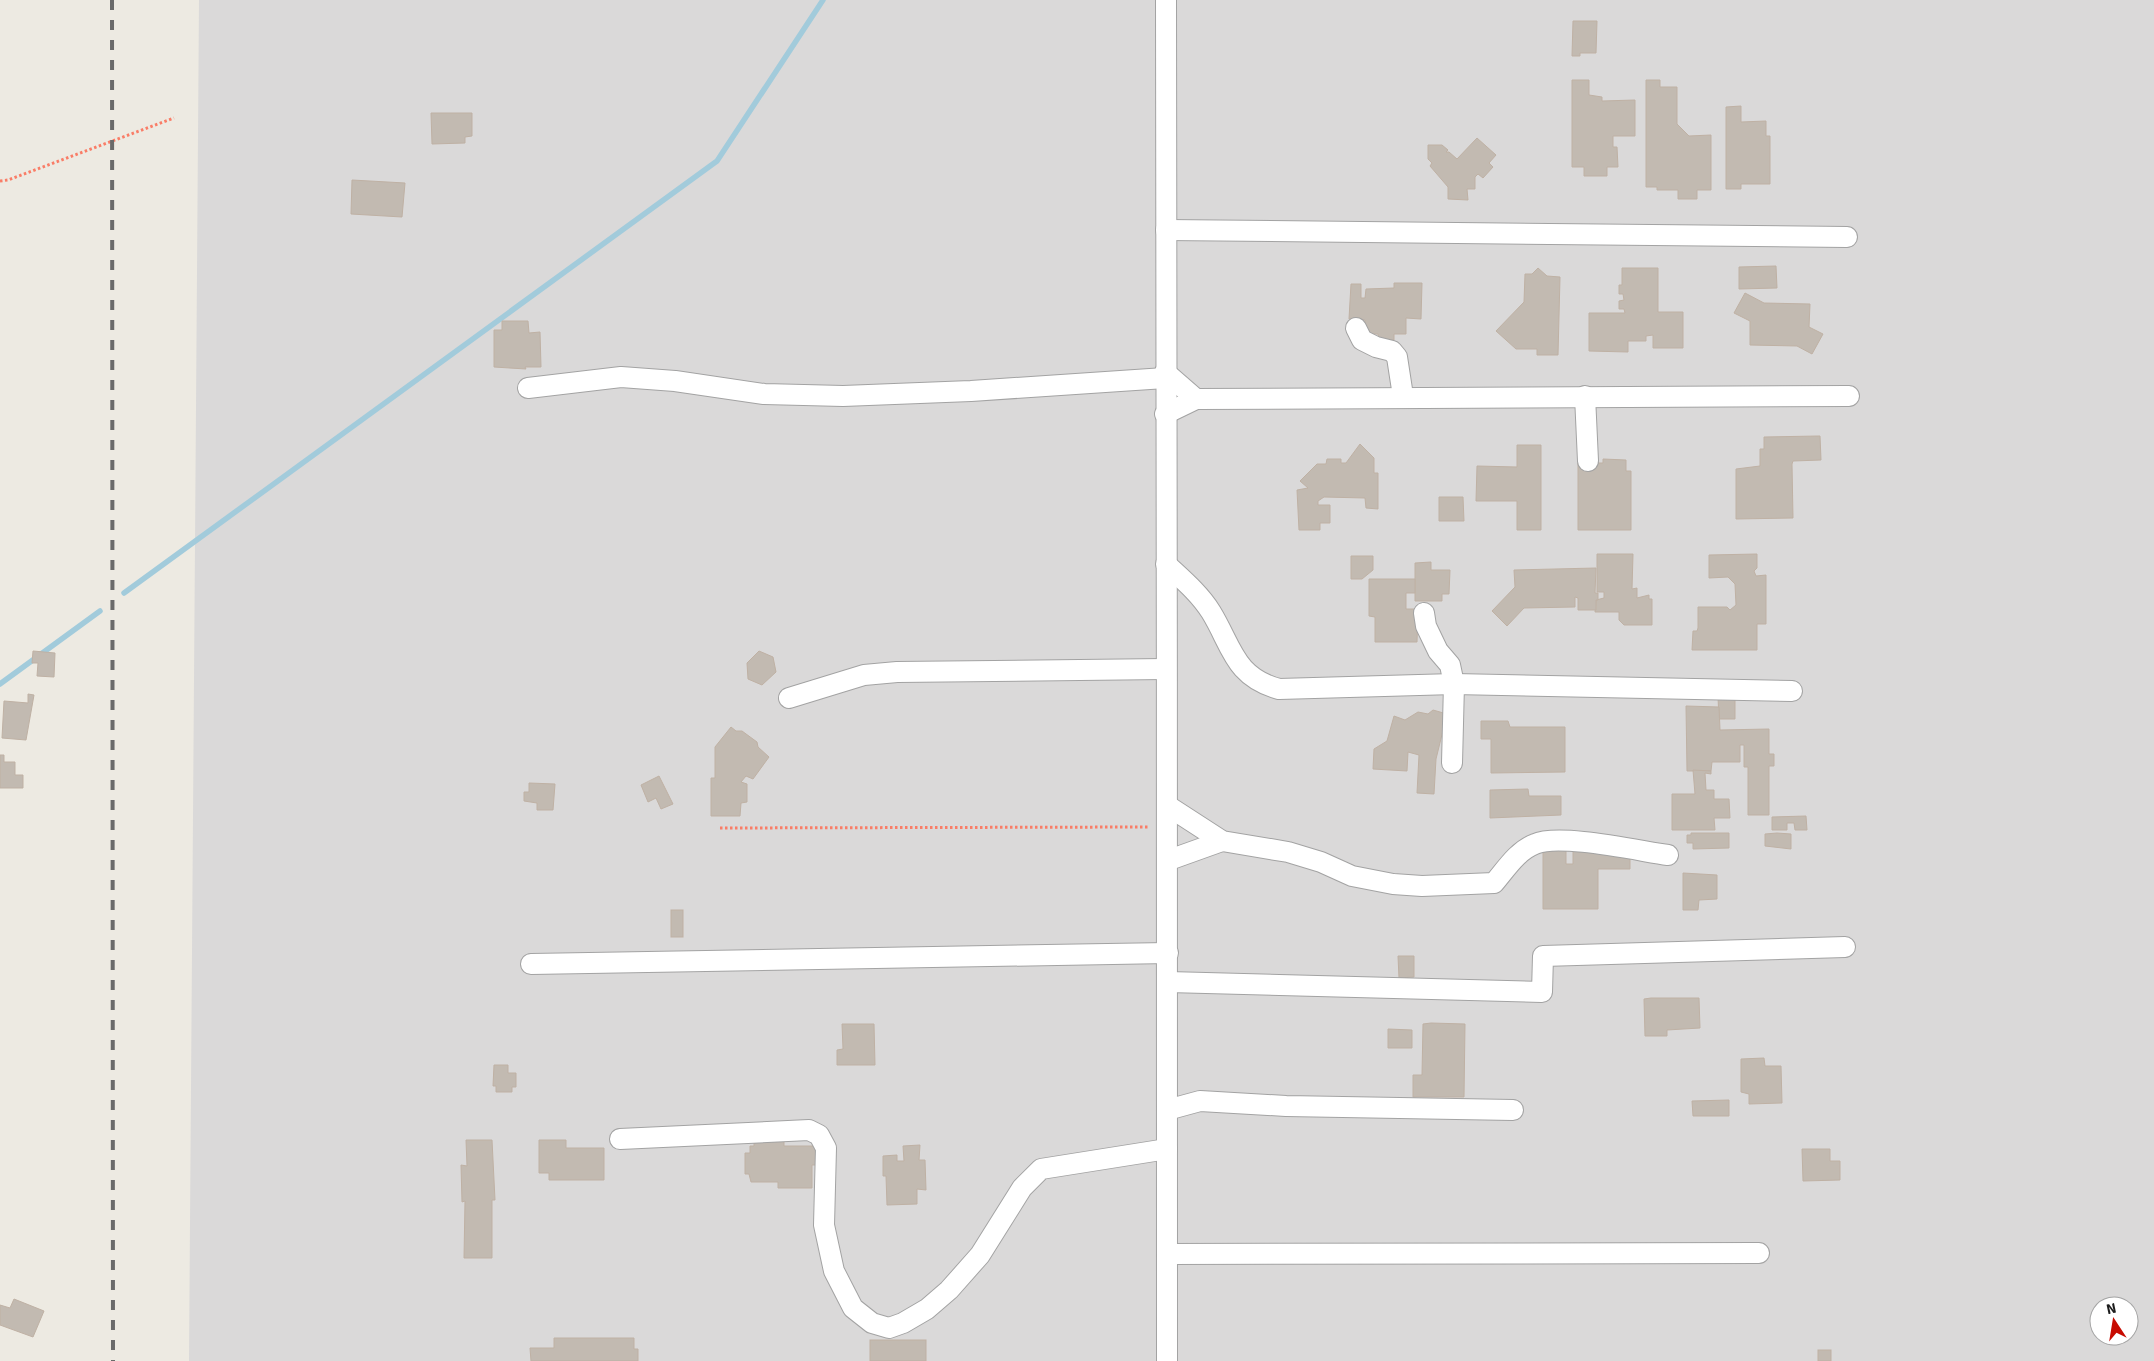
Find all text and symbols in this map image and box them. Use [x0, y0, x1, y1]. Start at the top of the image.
north arrow [2089, 1296, 2139, 1346]
text: N [2105, 1299, 2118, 1318]

